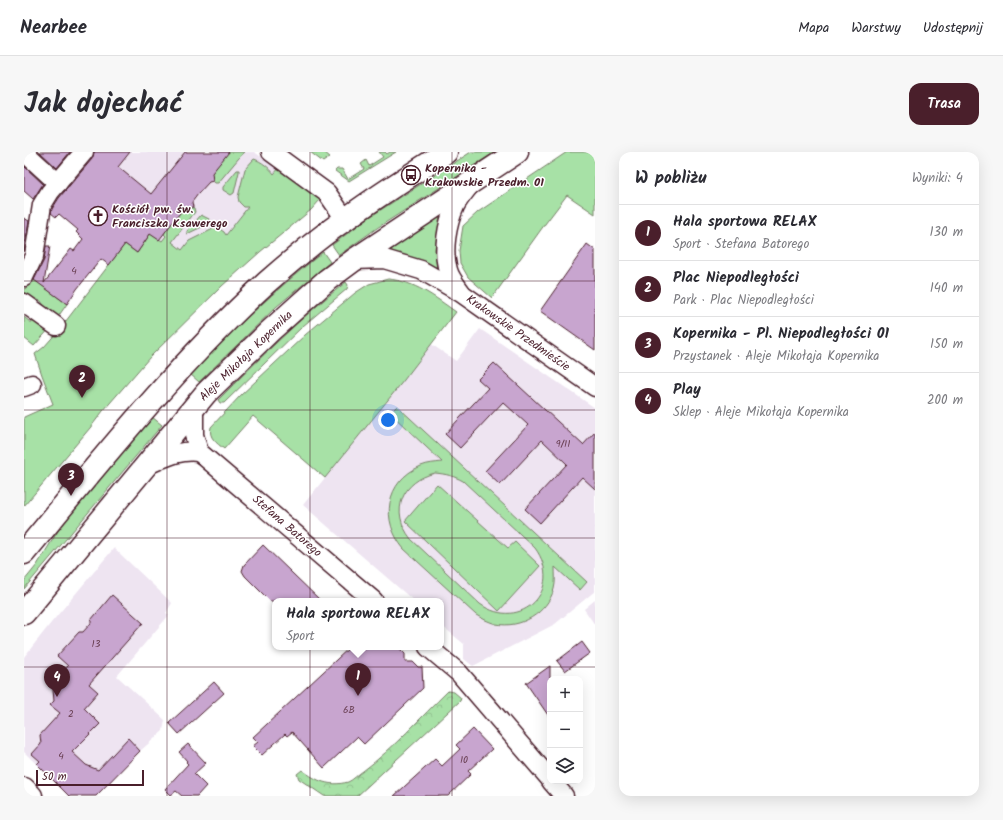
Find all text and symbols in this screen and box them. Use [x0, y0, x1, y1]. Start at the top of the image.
text: Nearbee [20, 13, 87, 43]
text: Mapa [798, 17, 829, 39]
text: Warstwy [851, 17, 901, 39]
text: Udostępnij [923, 17, 983, 39]
text: Jak dojechać [24, 82, 183, 127]
button: Trasa [909, 83, 979, 125]
place label: Kopernika - Krakowskie Przedm. 01 [425, 159, 544, 192]
bus stop icon: Kopernika - Krakowskie Przedm. 01 [400, 164, 422, 186]
text: W pobliżu [635, 165, 706, 192]
text: Wyniki: 4 [912, 168, 963, 189]
place label: Kościół pw. św. Franciszka Ksawerego [112, 200, 228, 233]
church icon: Kościół pw. św. Franciszka Ksawerego [87, 205, 109, 227]
text: Hala sportowa RELAX [673, 210, 817, 234]
text: 1 [646, 222, 650, 243]
text: 130 m [929, 222, 963, 243]
text: Sport · Stefana Batorego [673, 234, 809, 255]
house number: 4 [71, 263, 77, 279]
text: Plac Niepodległości [673, 266, 799, 290]
text: 2 [644, 278, 652, 299]
text: 140 m [930, 278, 963, 299]
street label: Krakowskie Przedmieście [462, 290, 574, 376]
text: Park · Plac Niepodległości [673, 290, 814, 311]
street label: Aleje Mikołaja Kopernika [195, 306, 297, 406]
text: Kopernika - Pl. Niepodległości 01 [673, 322, 889, 346]
text: 3 [644, 334, 652, 355]
text: 150 m [930, 334, 963, 355]
text: Przystanek · Aleje Mikołaja Kopernika [673, 346, 879, 367]
pin: 2 [69, 365, 95, 398]
text: Play [673, 378, 701, 402]
text: 4 [644, 390, 652, 411]
text: 200 m [927, 390, 963, 411]
text: Sklep · Aleje Mikołaja Kopernika [673, 402, 849, 423]
your location [378, 410, 398, 430]
house number: 9/11 [556, 436, 570, 452]
pin: 3 [58, 463, 84, 496]
street label: Stefana Batorego [248, 490, 326, 562]
popup [272, 598, 444, 650]
text: Hala sportowa RELAX [286, 602, 430, 626]
text: Sport [286, 626, 315, 647]
house number: 13 [92, 636, 101, 652]
pin: 1 [345, 663, 371, 696]
pin: 4 [44, 664, 70, 697]
map controls [547, 676, 583, 784]
button: + [547, 676, 583, 712]
house number: 6B [343, 702, 355, 718]
house number: 2 [68, 706, 74, 722]
button: − [547, 712, 583, 748]
house number: 4 [58, 748, 64, 764]
button: layers [547, 748, 583, 784]
house number: 10 [460, 752, 468, 768]
scale bar [36, 768, 144, 787]
text: 50 m [42, 768, 67, 786]

